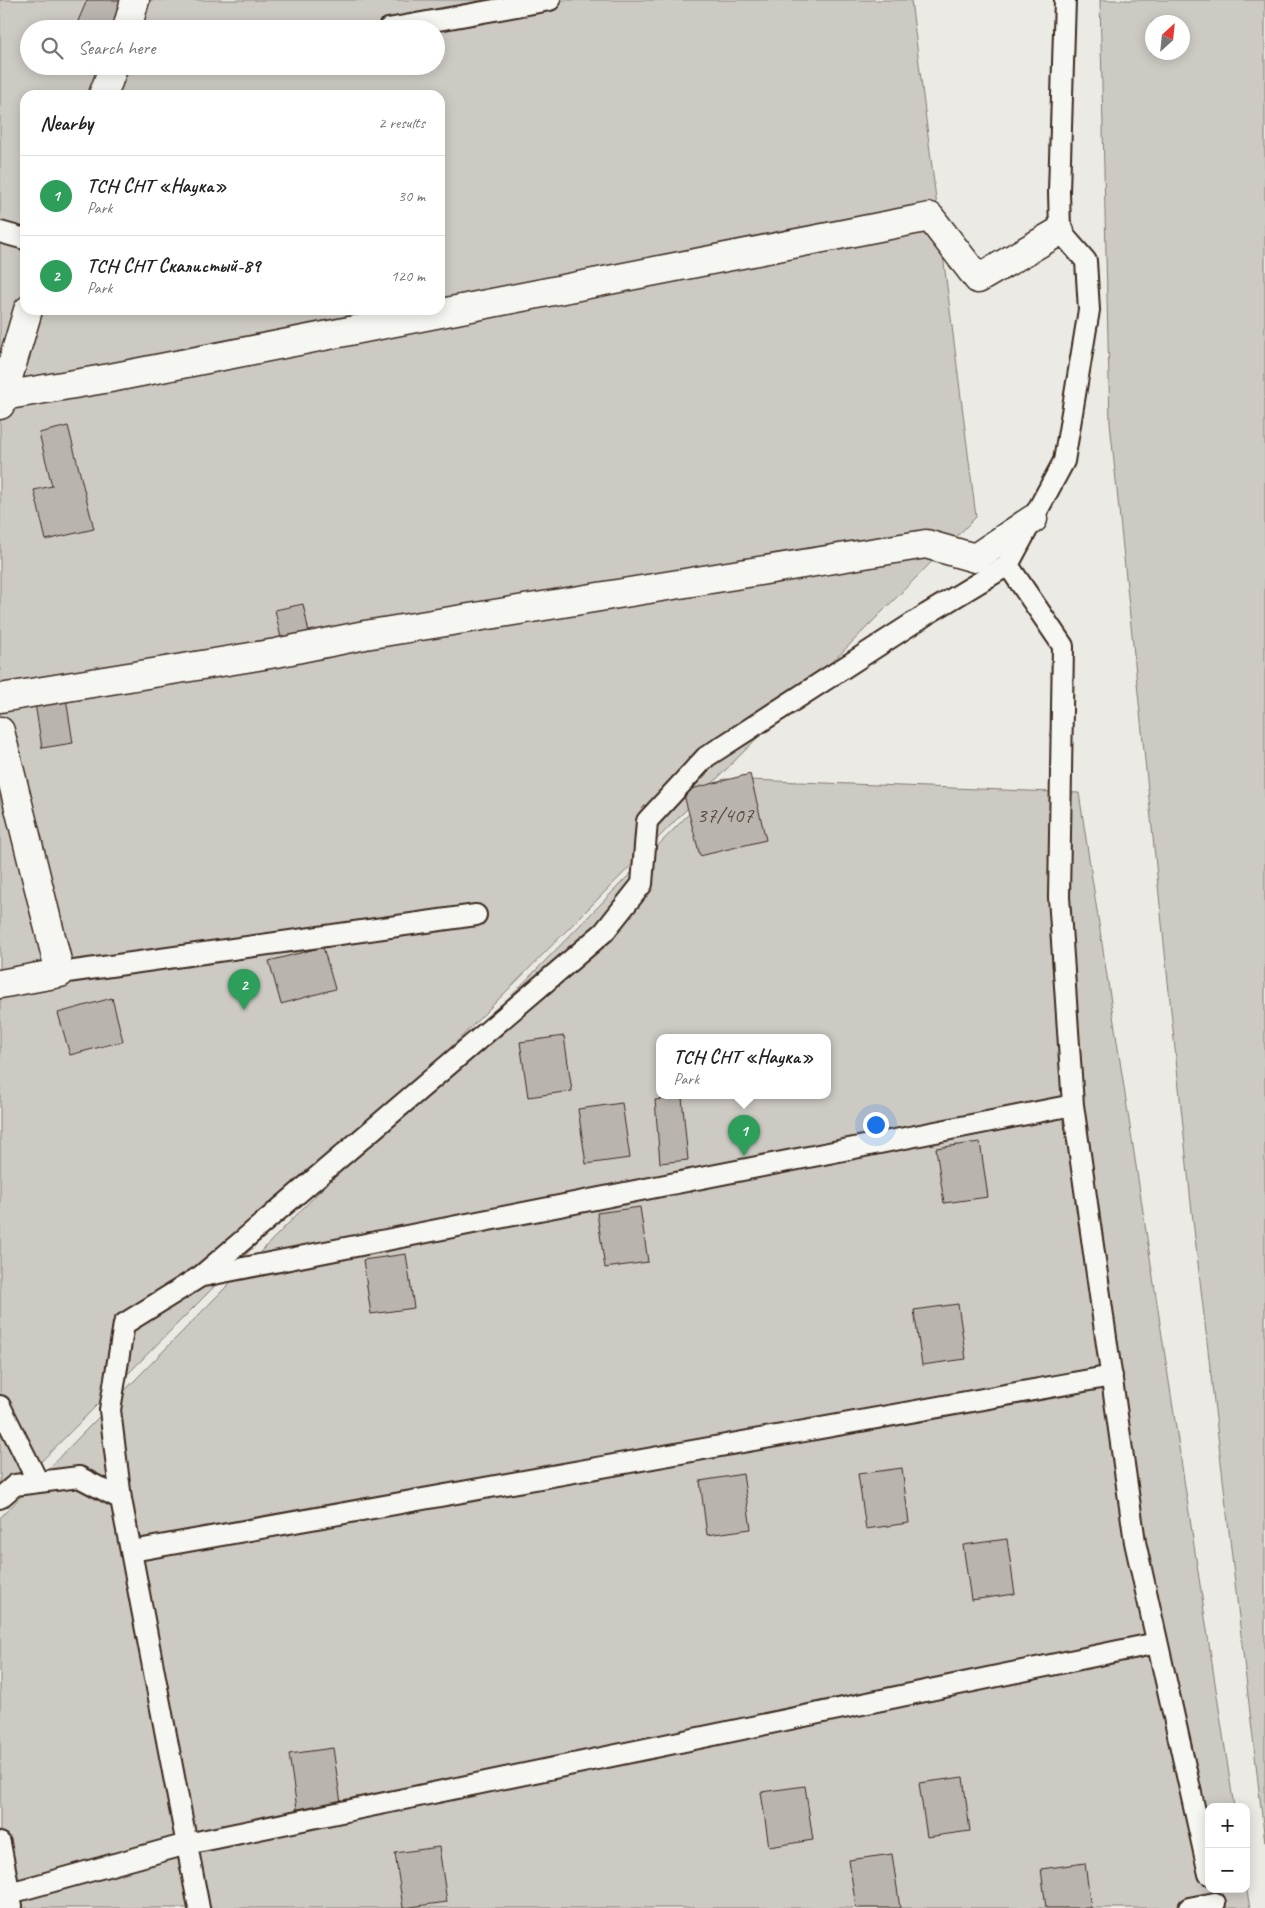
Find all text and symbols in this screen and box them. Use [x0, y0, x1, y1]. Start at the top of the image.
north arrow [1145, 15, 1190, 60]
search box [20, 20, 445, 75]
icon: search [38, 34, 66, 62]
text: Search here [78, 36, 155, 60]
text: Nearby [40, 110, 93, 136]
text: 2 results [378, 113, 425, 133]
text: ТСН СНТ «Наука» [87, 174, 227, 198]
text: 1 [52, 186, 60, 206]
text: 30 m [398, 186, 425, 206]
text: Park [87, 198, 112, 218]
text: ТСН СНТ Скалистый-89 [87, 254, 260, 278]
text: 2 [52, 266, 60, 286]
text: 120 m [391, 266, 425, 286]
text: Park [87, 278, 112, 298]
house number: 37/407 [697, 801, 754, 829]
pin: 2 [228, 969, 260, 1010]
popup [656, 1034, 831, 1099]
text: ТСН СНТ «Наука» [674, 1045, 813, 1069]
text: Park [674, 1069, 699, 1089]
your location [863, 1112, 889, 1138]
pin: 1 [728, 1115, 760, 1156]
map controls [1205, 1803, 1250, 1893]
button: + [1205, 1803, 1250, 1848]
button: − [1205, 1848, 1250, 1893]

